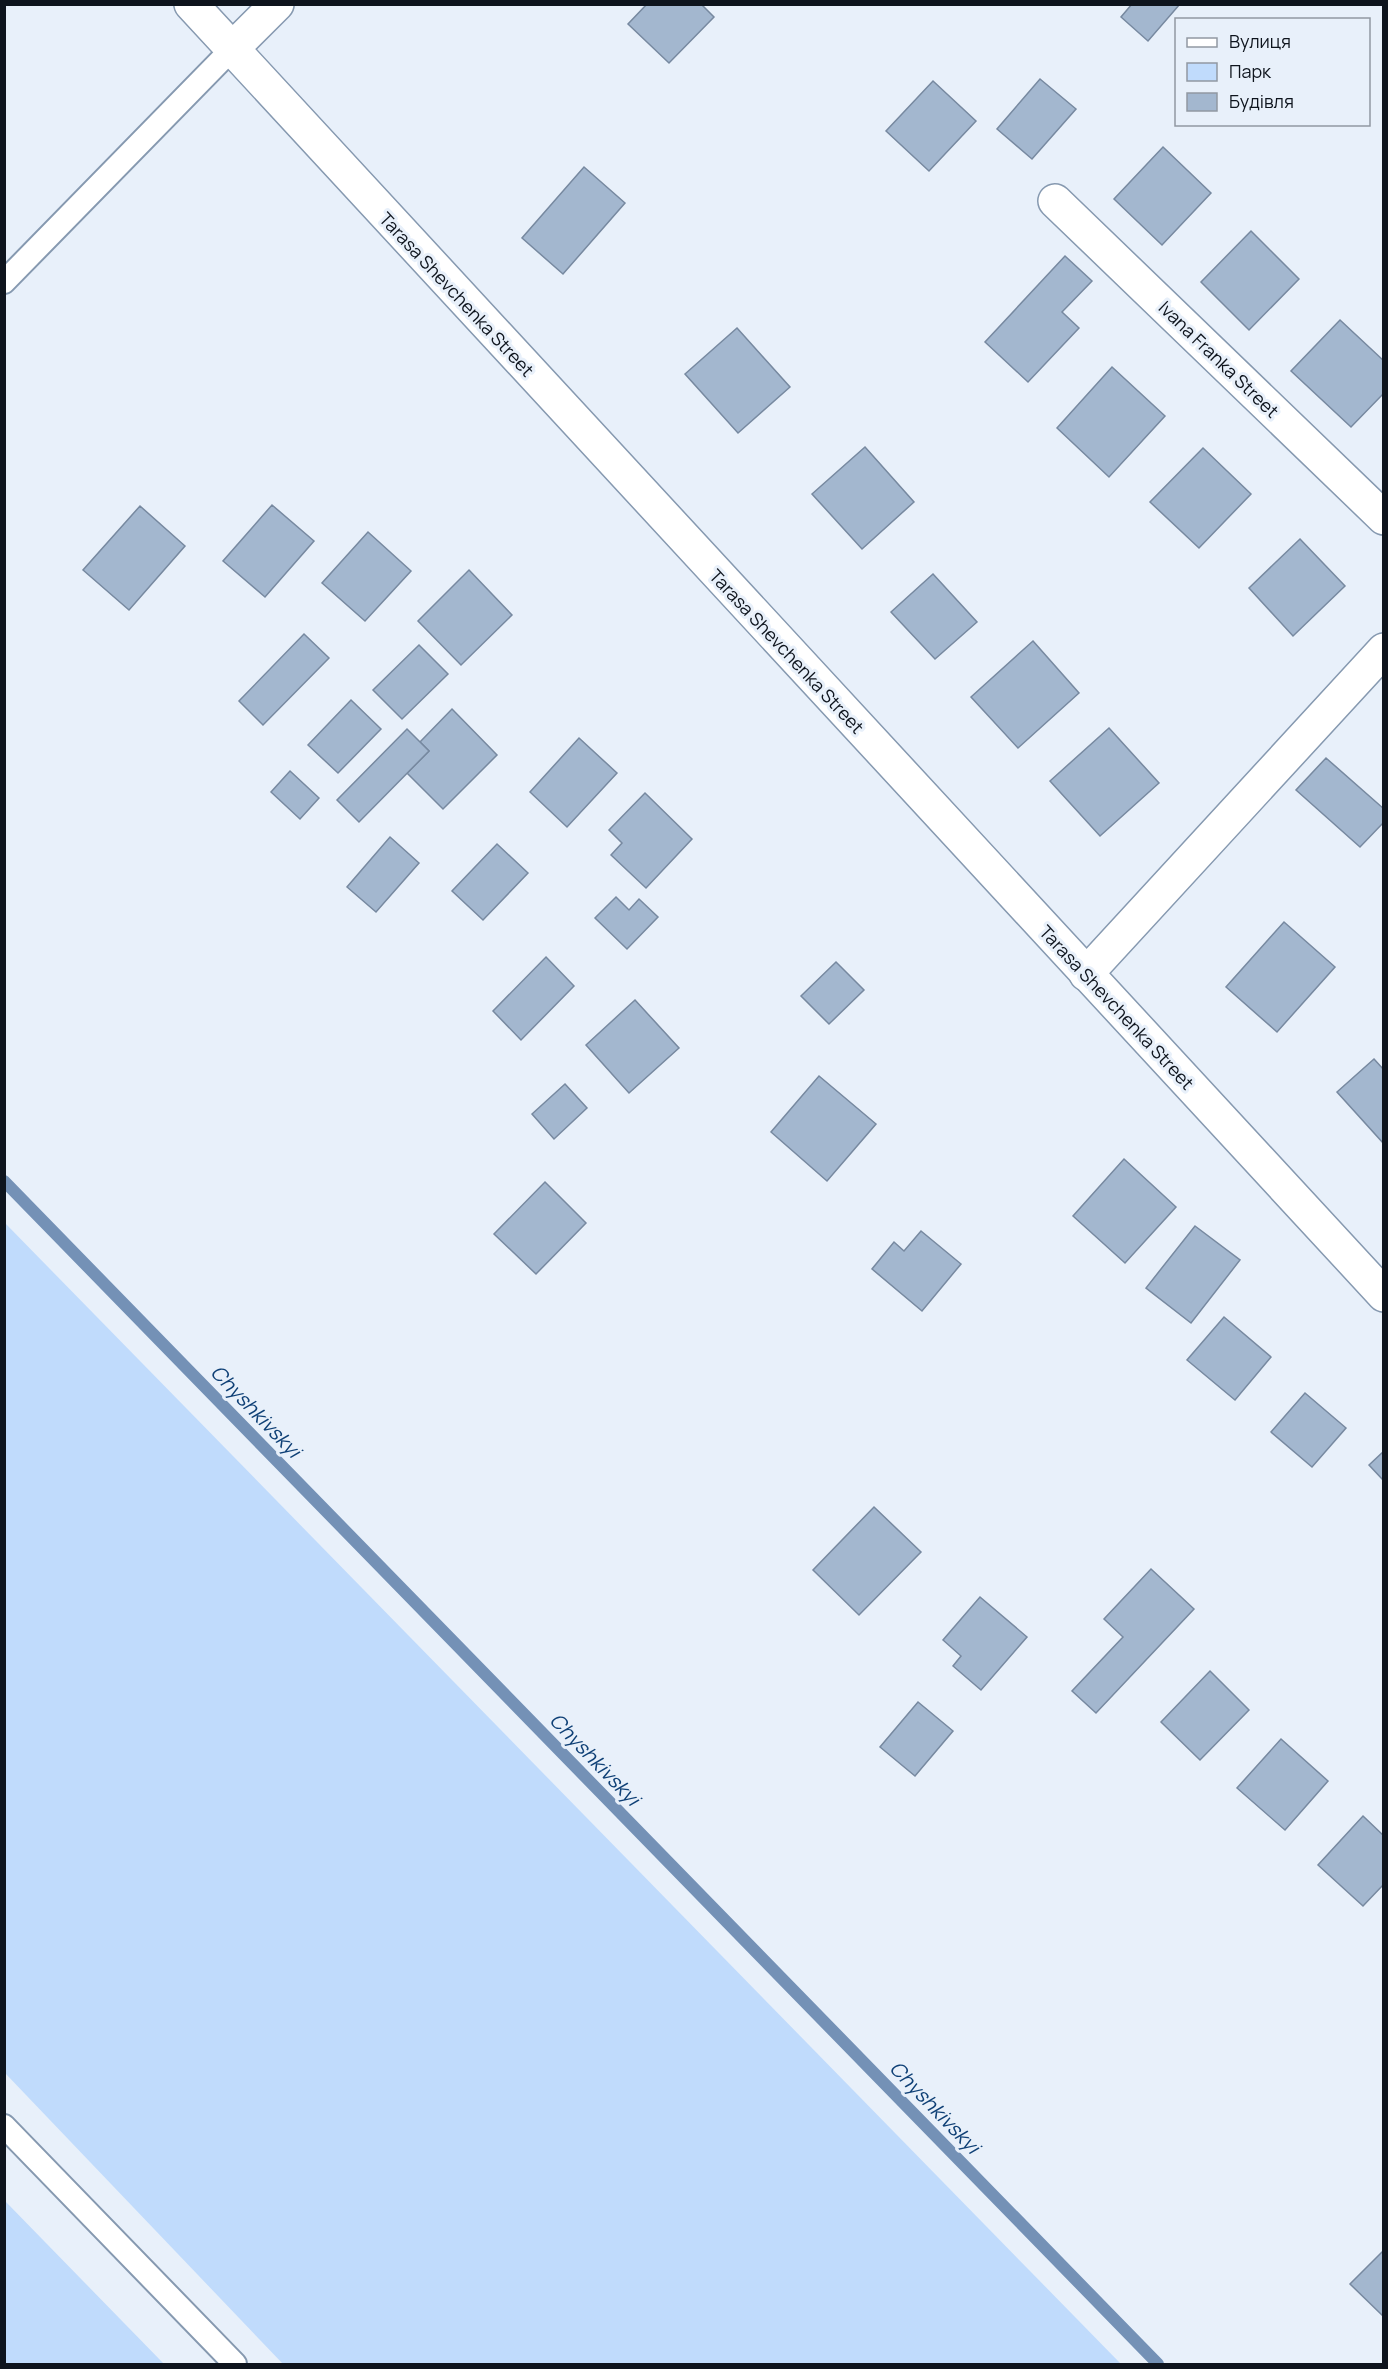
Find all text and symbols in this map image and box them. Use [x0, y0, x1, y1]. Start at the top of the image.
legend [1175, 18, 1370, 126]
text: Вулиця [1229, 29, 1291, 53]
text: Парк [1229, 59, 1272, 83]
text: Будівля [1229, 89, 1294, 113]
street label: Tarasa Shevchenka Street [374, 207, 540, 381]
street label: Ivana Franka Street [1154, 295, 1284, 423]
street label: Tarasa Shevchenka Street [704, 564, 870, 738]
street label: Tarasa Shevchenka Street [1034, 920, 1200, 1094]
water label: Chyshkivskyi [205, 1359, 309, 1465]
water label: Chyshkivskyi [544, 1707, 648, 1813]
water label: Chyshkivskyi [884, 2055, 988, 2161]

